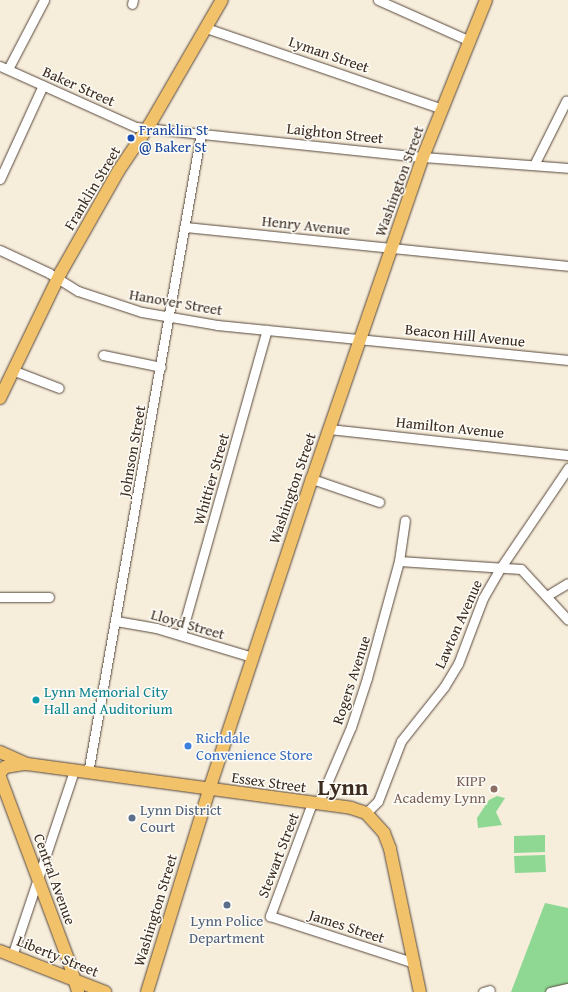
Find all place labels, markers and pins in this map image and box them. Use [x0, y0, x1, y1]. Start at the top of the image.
place label: Franklin St @ Baker St [139, 120, 208, 155]
marker: Franklin St @ Baker St [126, 133, 136, 143]
place label: Lynn Memorial City Hall and Auditorium [44, 682, 173, 717]
marker: Lynn Memorial City Hall and Auditorium [31, 695, 41, 705]
place label: Richdale Convenience Store [196, 728, 313, 763]
marker: Richdale Convenience Store [183, 741, 193, 751]
place label: KIPP Academy Lynn [393, 771, 486, 806]
marker: KIPP Academy Lynn [489, 784, 499, 794]
place label: Lynn District Court [140, 800, 222, 835]
marker: Lynn District Court [127, 813, 137, 823]
marker: Lynn Police Department [222, 900, 232, 910]
place label: Lynn Police Department [189, 911, 265, 946]

